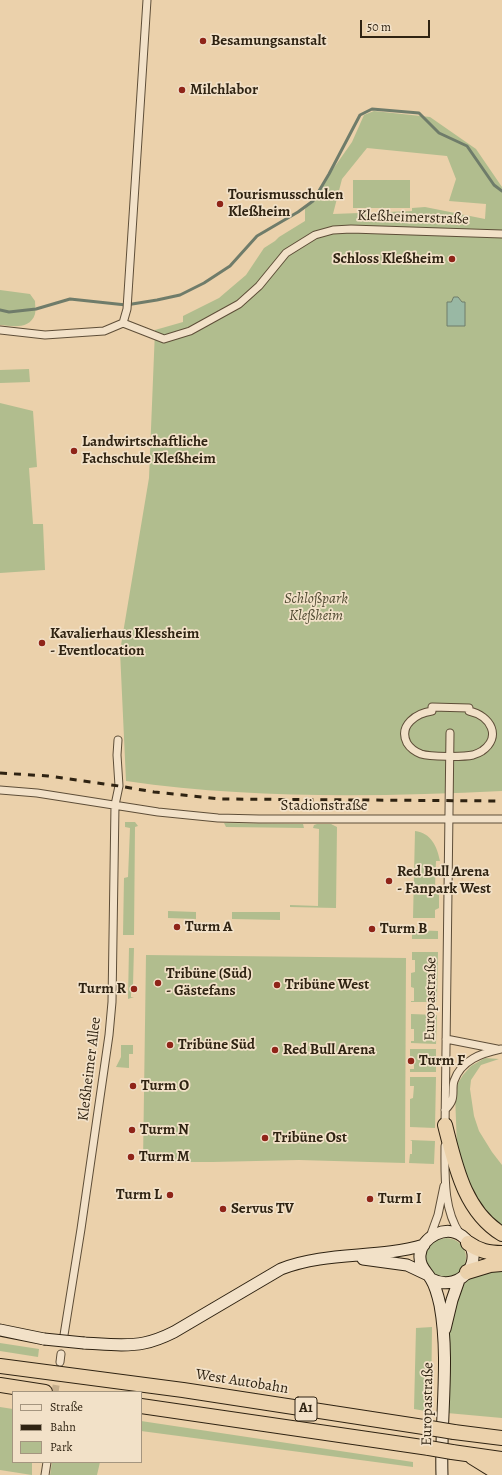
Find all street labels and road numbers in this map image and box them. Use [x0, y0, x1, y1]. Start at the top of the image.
street label: Kleßheimerstraße [357, 207, 469, 229]
street label: Stadionstraße [280, 797, 368, 815]
street label: Europastraße [421, 957, 441, 1041]
street label: Kleßheimer Allee [75, 1016, 105, 1122]
street label: Europastraße [418, 1362, 438, 1446]
street label: West Autobahn [194, 1366, 290, 1398]
road number: A1 [295, 1397, 317, 1421]

